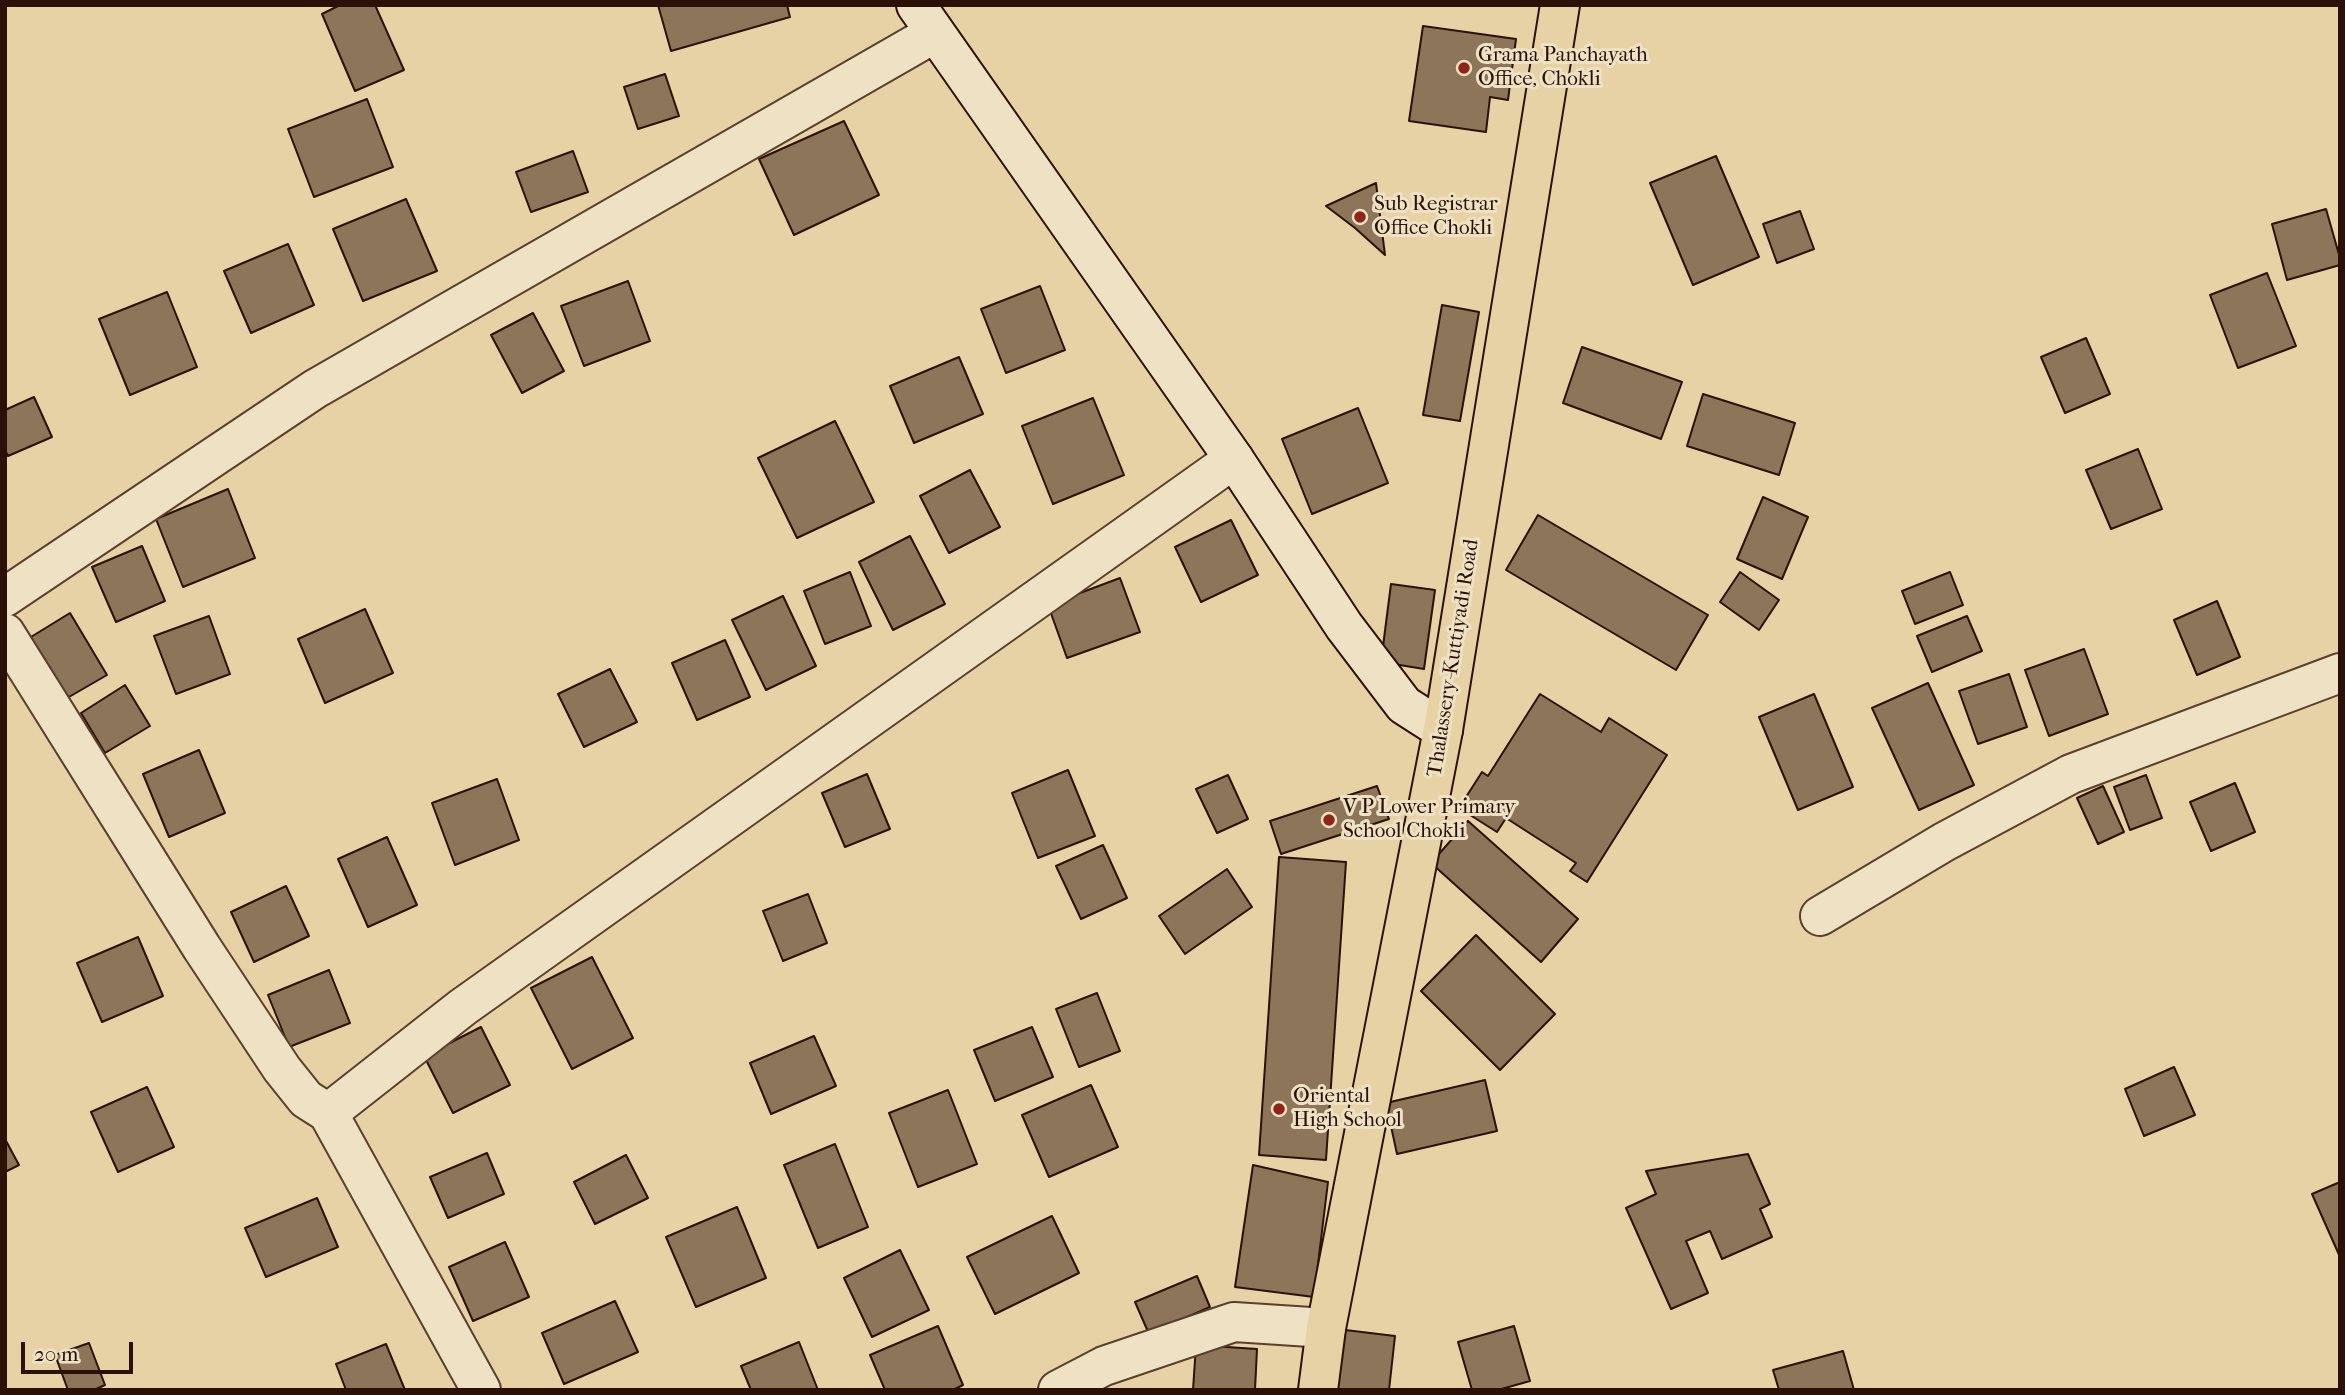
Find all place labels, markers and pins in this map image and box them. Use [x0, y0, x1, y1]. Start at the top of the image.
place label: Grama Panchayath Office, Chokli [1478, 43, 1648, 93]
marker: Grama Panchayath Office, Chokli [1456, 60, 1472, 76]
place label: Sub Registrar Office Chokli [1374, 192, 1498, 242]
marker: Sub Registrar Office Chokli [1352, 209, 1368, 225]
place label: V P Lower Primary School Chokli [1343, 795, 1515, 845]
marker: V P Lower Primary School Chokli [1321, 812, 1337, 828]
place label: Oriental High School [1293, 1084, 1402, 1134]
marker: Oriental High School [1271, 1101, 1287, 1117]

